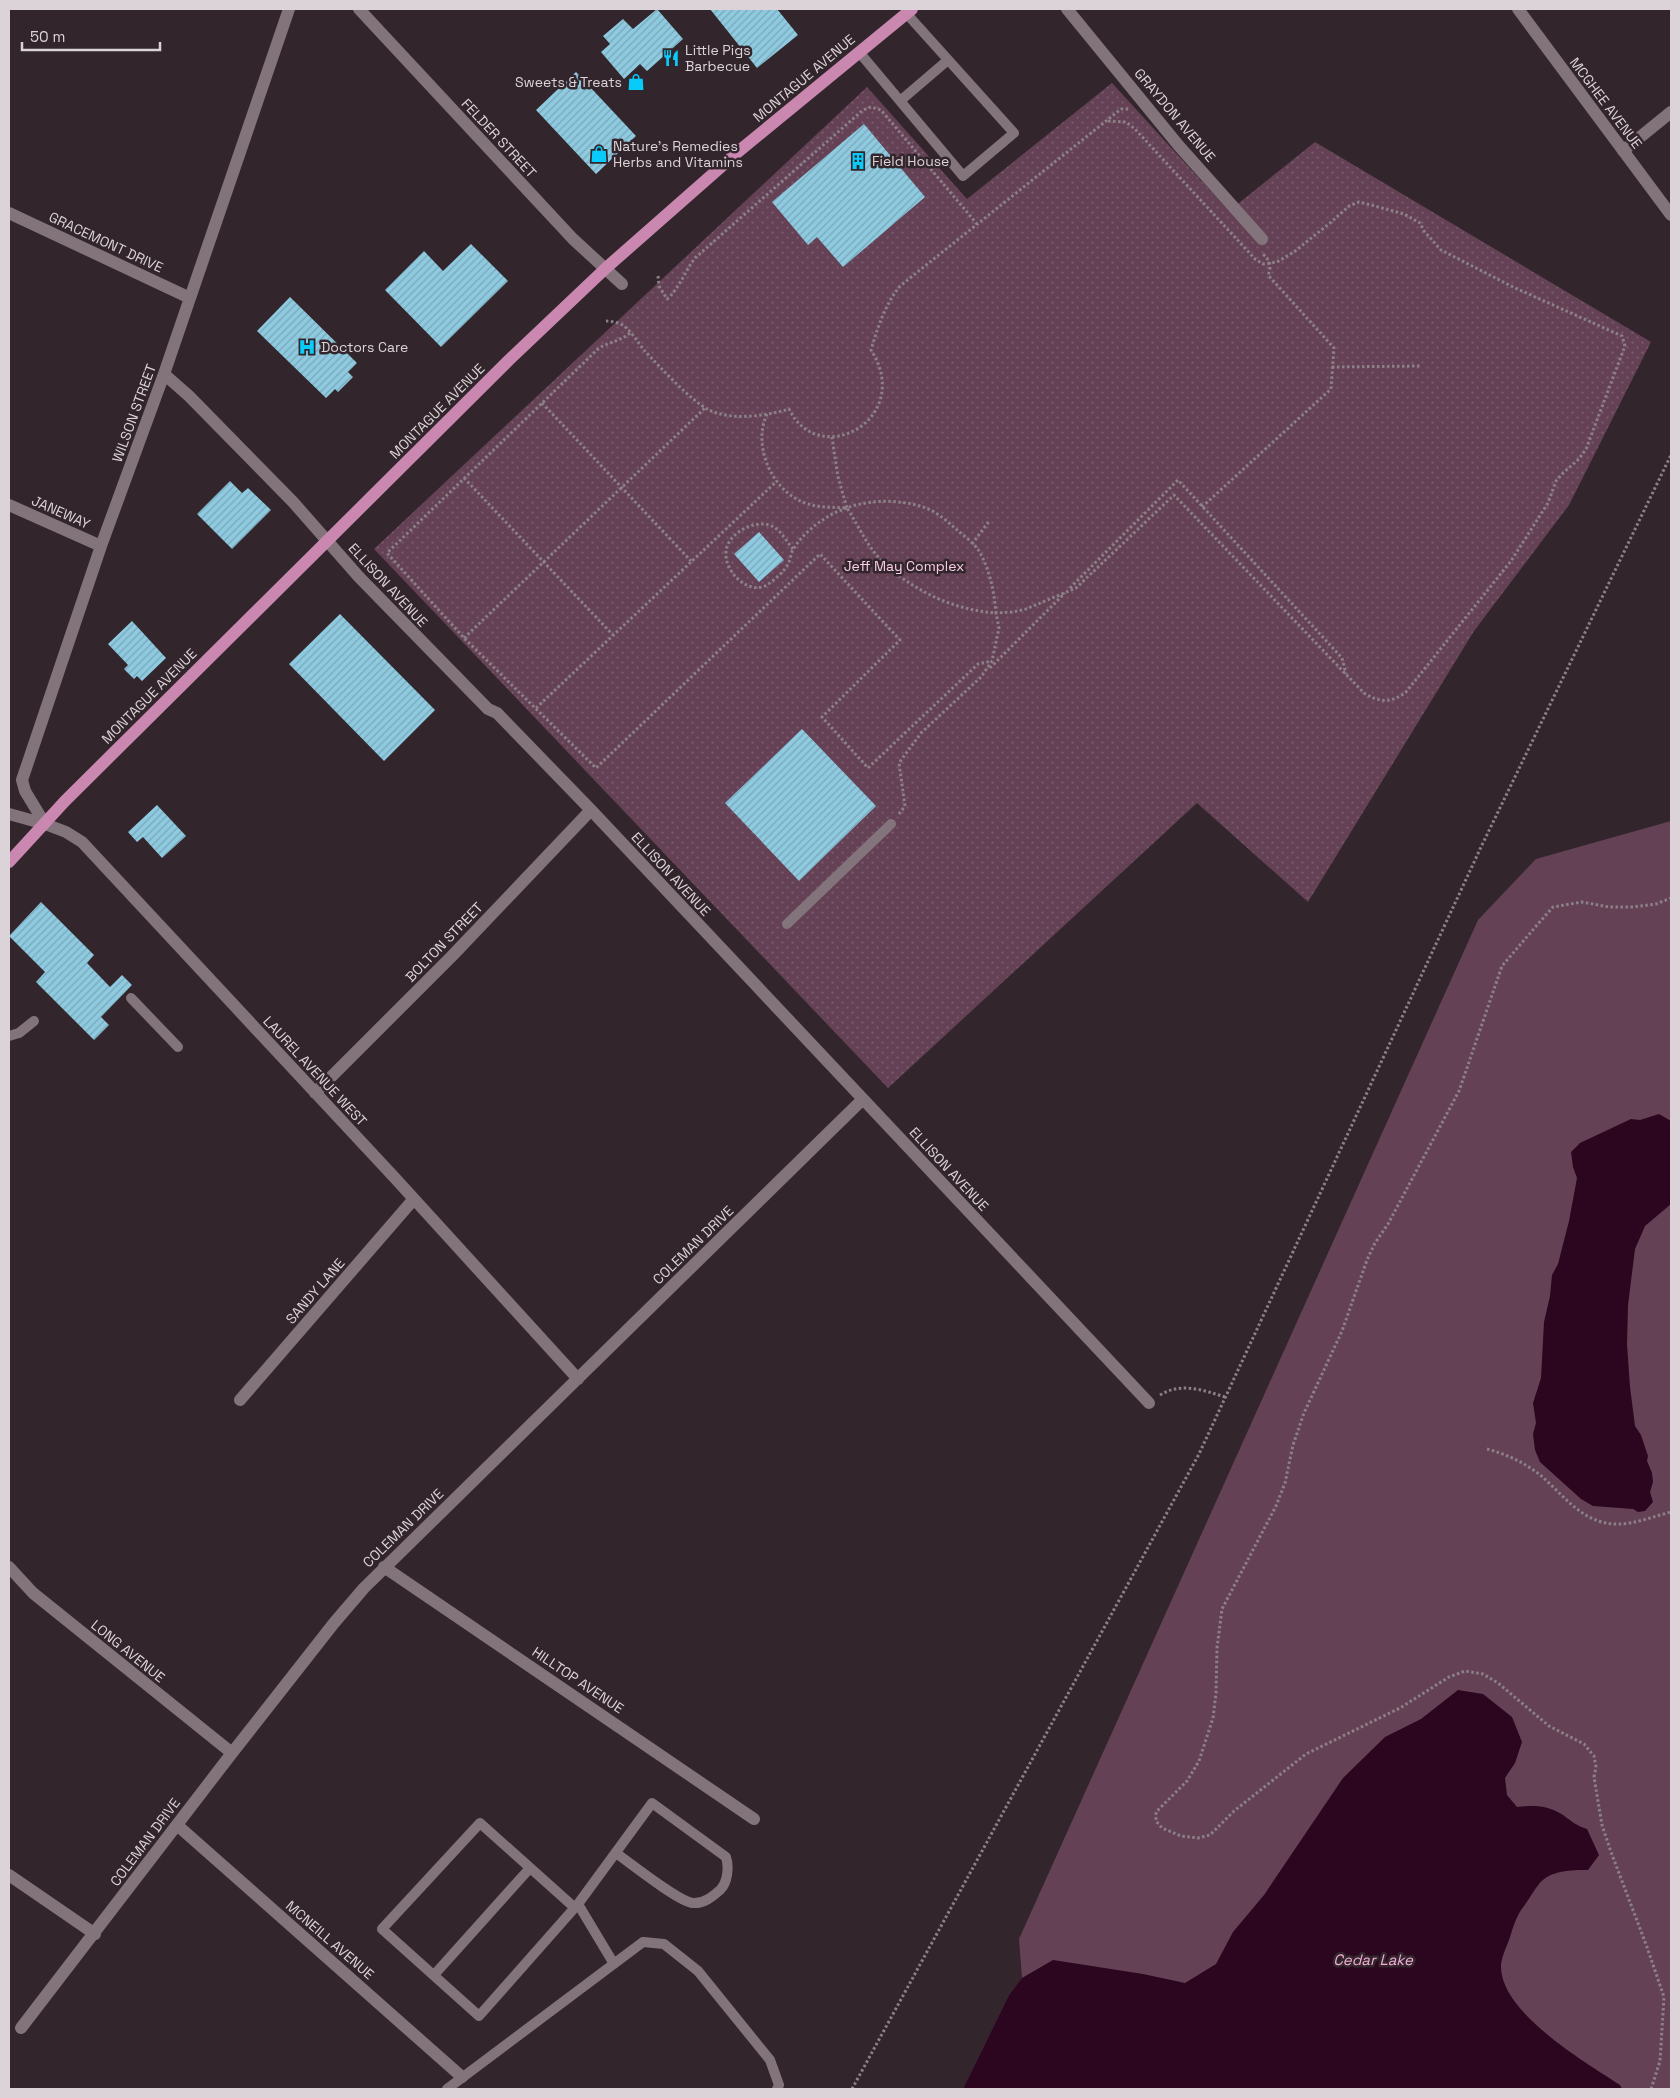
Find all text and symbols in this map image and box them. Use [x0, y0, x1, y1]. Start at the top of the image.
scale bar [22, 20, 160, 52]
text: 50 m [30, 27, 65, 46]
street label: MONTAGUE AVENUE [749, 30, 859, 126]
place label: Little Pigs Barbecue [685, 41, 751, 75]
restaurant icon: Little Pigs Barbecue [661, 48, 681, 68]
street label: MCGHEE AVENUE [1566, 54, 1646, 152]
street label: GRAYDON AVENUE [1131, 64, 1220, 166]
shop icon: Sweets & Treats [626, 72, 646, 92]
place label: Sweets & Treats [515, 73, 622, 91]
street label: FELDER STREET [458, 95, 540, 181]
place label: Nature's Remedies Herbs and Vitamins [613, 137, 743, 171]
shop icon: Nature's Remedies Herbs and Vitamins [589, 144, 609, 164]
building icon: Field House [848, 151, 868, 171]
place label: Field House [872, 152, 949, 170]
street label: GRACEMONT DRIVE [46, 208, 166, 276]
hospital icon: Doctors Care [297, 337, 317, 357]
place label: Doctors Care [321, 338, 408, 356]
street label: MONTAGUE AVENUE [386, 359, 489, 462]
street label: WILSON STREET [108, 361, 160, 465]
street label: JANEWAY [29, 491, 93, 533]
street label: ELLISON AVENUE [344, 539, 432, 631]
park label: Jeff May Complex [844, 557, 964, 575]
street label: MONTAGUE AVENUE [98, 644, 201, 747]
street label: ELLISON AVENUE [627, 828, 715, 920]
street label: BOLTON STREET [401, 898, 487, 986]
street label: LAUREL AVENUE WEST [259, 1012, 371, 1130]
street label: ELLISON AVENUE [905, 1123, 993, 1215]
street label: COLEMAN DRIVE [649, 1202, 737, 1288]
street label: SANDY LANE [282, 1254, 348, 1328]
street label: COLEMAN DRIVE [359, 1485, 447, 1571]
street label: LONG AVENUE [87, 1616, 169, 1686]
street label: HILLTOP AVENUE [529, 1643, 627, 1717]
street label: COLEMAN DRIVE [106, 1794, 184, 1890]
street label: MCNEILL AVENUE [282, 1897, 378, 1983]
water label: Cedar Lake [1333, 1950, 1414, 1969]

